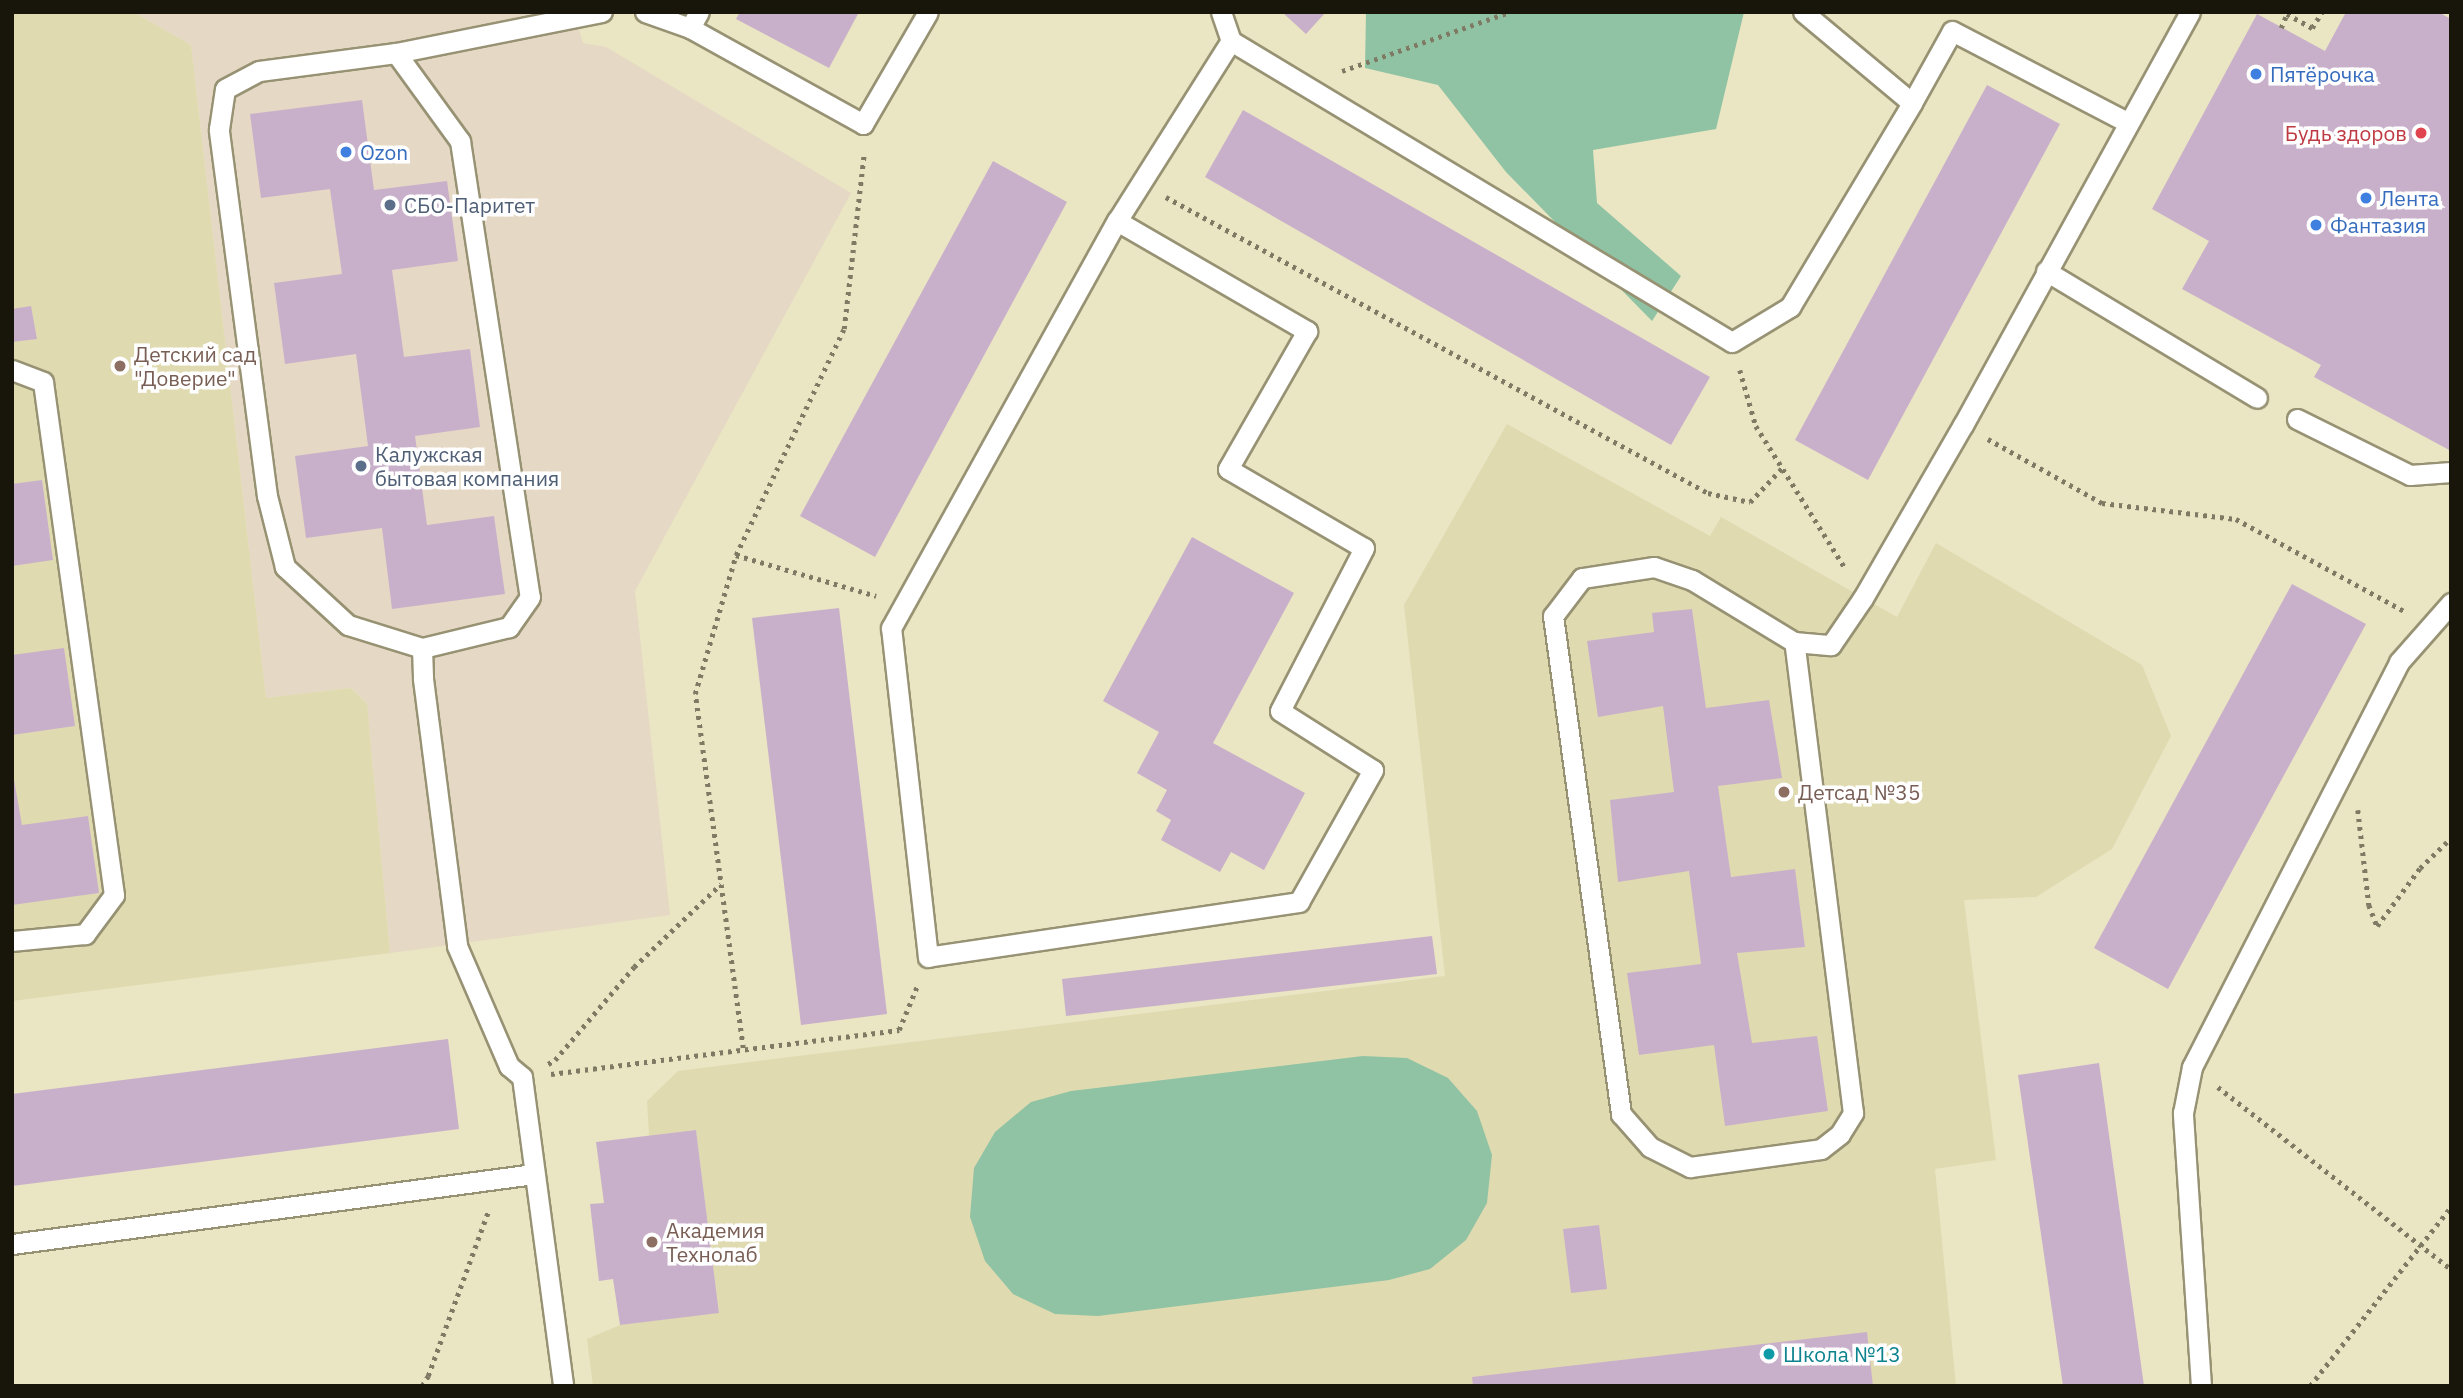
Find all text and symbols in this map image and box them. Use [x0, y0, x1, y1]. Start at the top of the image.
place label: Пятёрочка [2270, 61, 2375, 87]
marker: Пятёрочка [2248, 66, 2264, 82]
place label: Будь здоров [2285, 120, 2407, 146]
marker: Будь здоров [2413, 125, 2429, 141]
place label: Ozon [360, 139, 408, 165]
marker: Ozon [338, 144, 354, 160]
place label: Лента [2380, 185, 2439, 211]
marker: Лента [2358, 190, 2374, 206]
place label: СБО-Паритет [404, 192, 535, 218]
marker: СБО-Паритет [382, 197, 398, 213]
place label: Фантазия [2330, 212, 2426, 238]
marker: Фантазия [2308, 217, 2324, 233]
place label: Детский сад "Доверие" [134, 341, 257, 391]
marker: Детский сад "Доверие" [112, 358, 128, 374]
place label: Калужская бытовая компания [375, 441, 559, 491]
marker: Калужская бытовая компания [353, 458, 369, 474]
place label: Детсад №35 [1798, 779, 1921, 805]
marker: Детсад №35 [1776, 784, 1792, 800]
place label: Академия Технолаб [666, 1217, 765, 1267]
marker: Академия Технолаб [644, 1234, 660, 1250]
place label: Школа №13 [1783, 1341, 1901, 1367]
marker: Школа №13 [1761, 1346, 1777, 1362]

